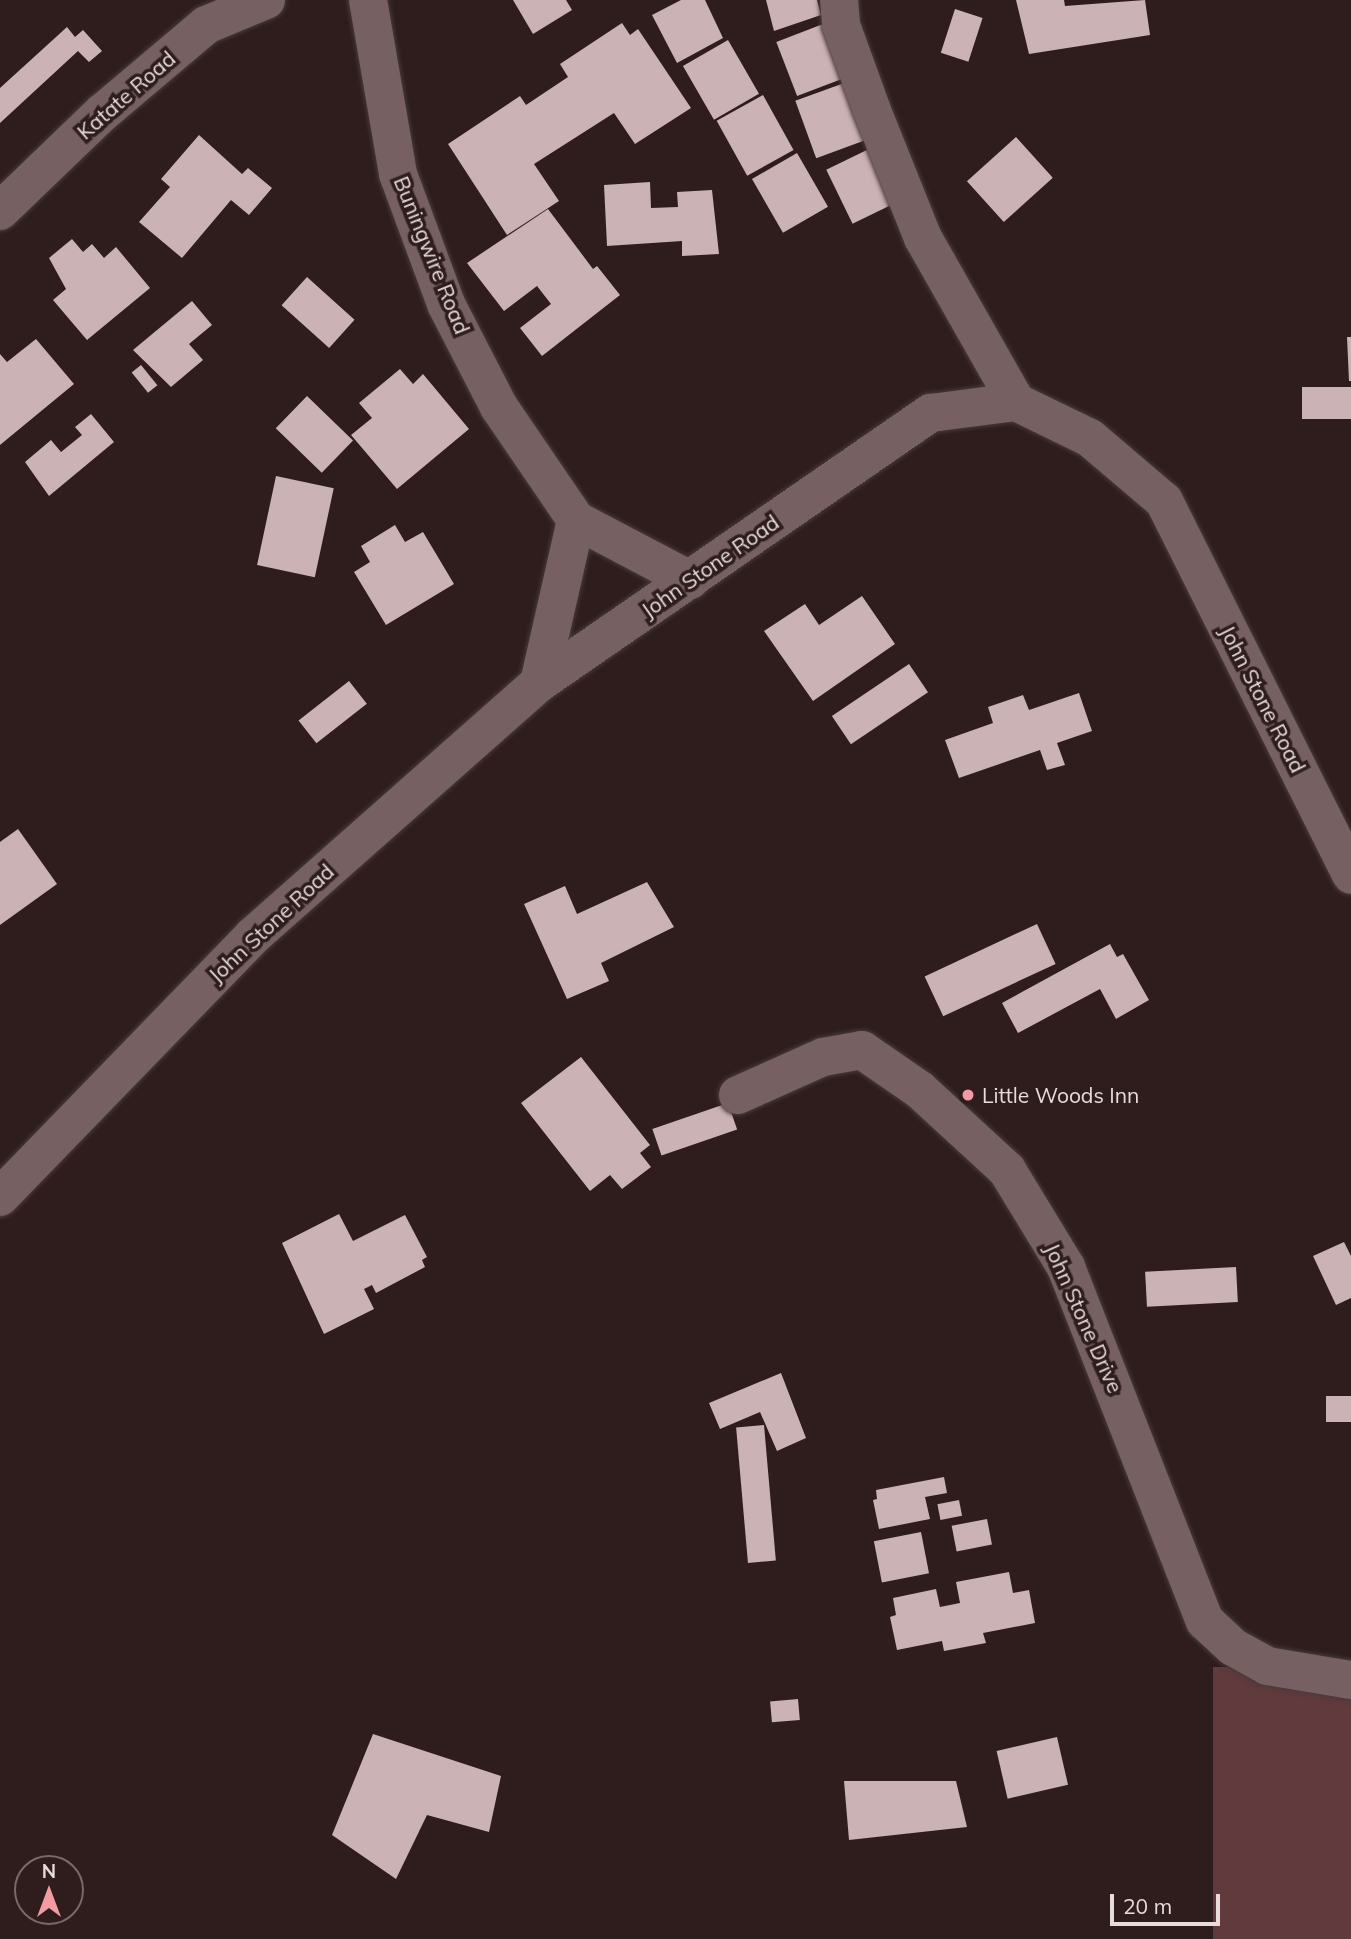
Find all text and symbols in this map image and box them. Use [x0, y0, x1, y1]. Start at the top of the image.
street label: Katate Road [72, 46, 180, 144]
street label: Buningwire Road [389, 172, 475, 338]
street label: John Stone Road [636, 509, 784, 623]
street label: John Stone Road [1215, 621, 1311, 777]
street label: John Stone Road [203, 859, 339, 987]
place label: Little Woods Inn [982, 1082, 1139, 1108]
marker: Little Woods Inn [960, 1087, 976, 1103]
street label: John Stone Drive [1040, 1239, 1128, 1397]
north arrow [14, 1855, 84, 1925]
text: N [42, 1859, 56, 1883]
scale bar [1113, 1880, 1223, 1924]
text: 20 m [1123, 1893, 1172, 1919]

